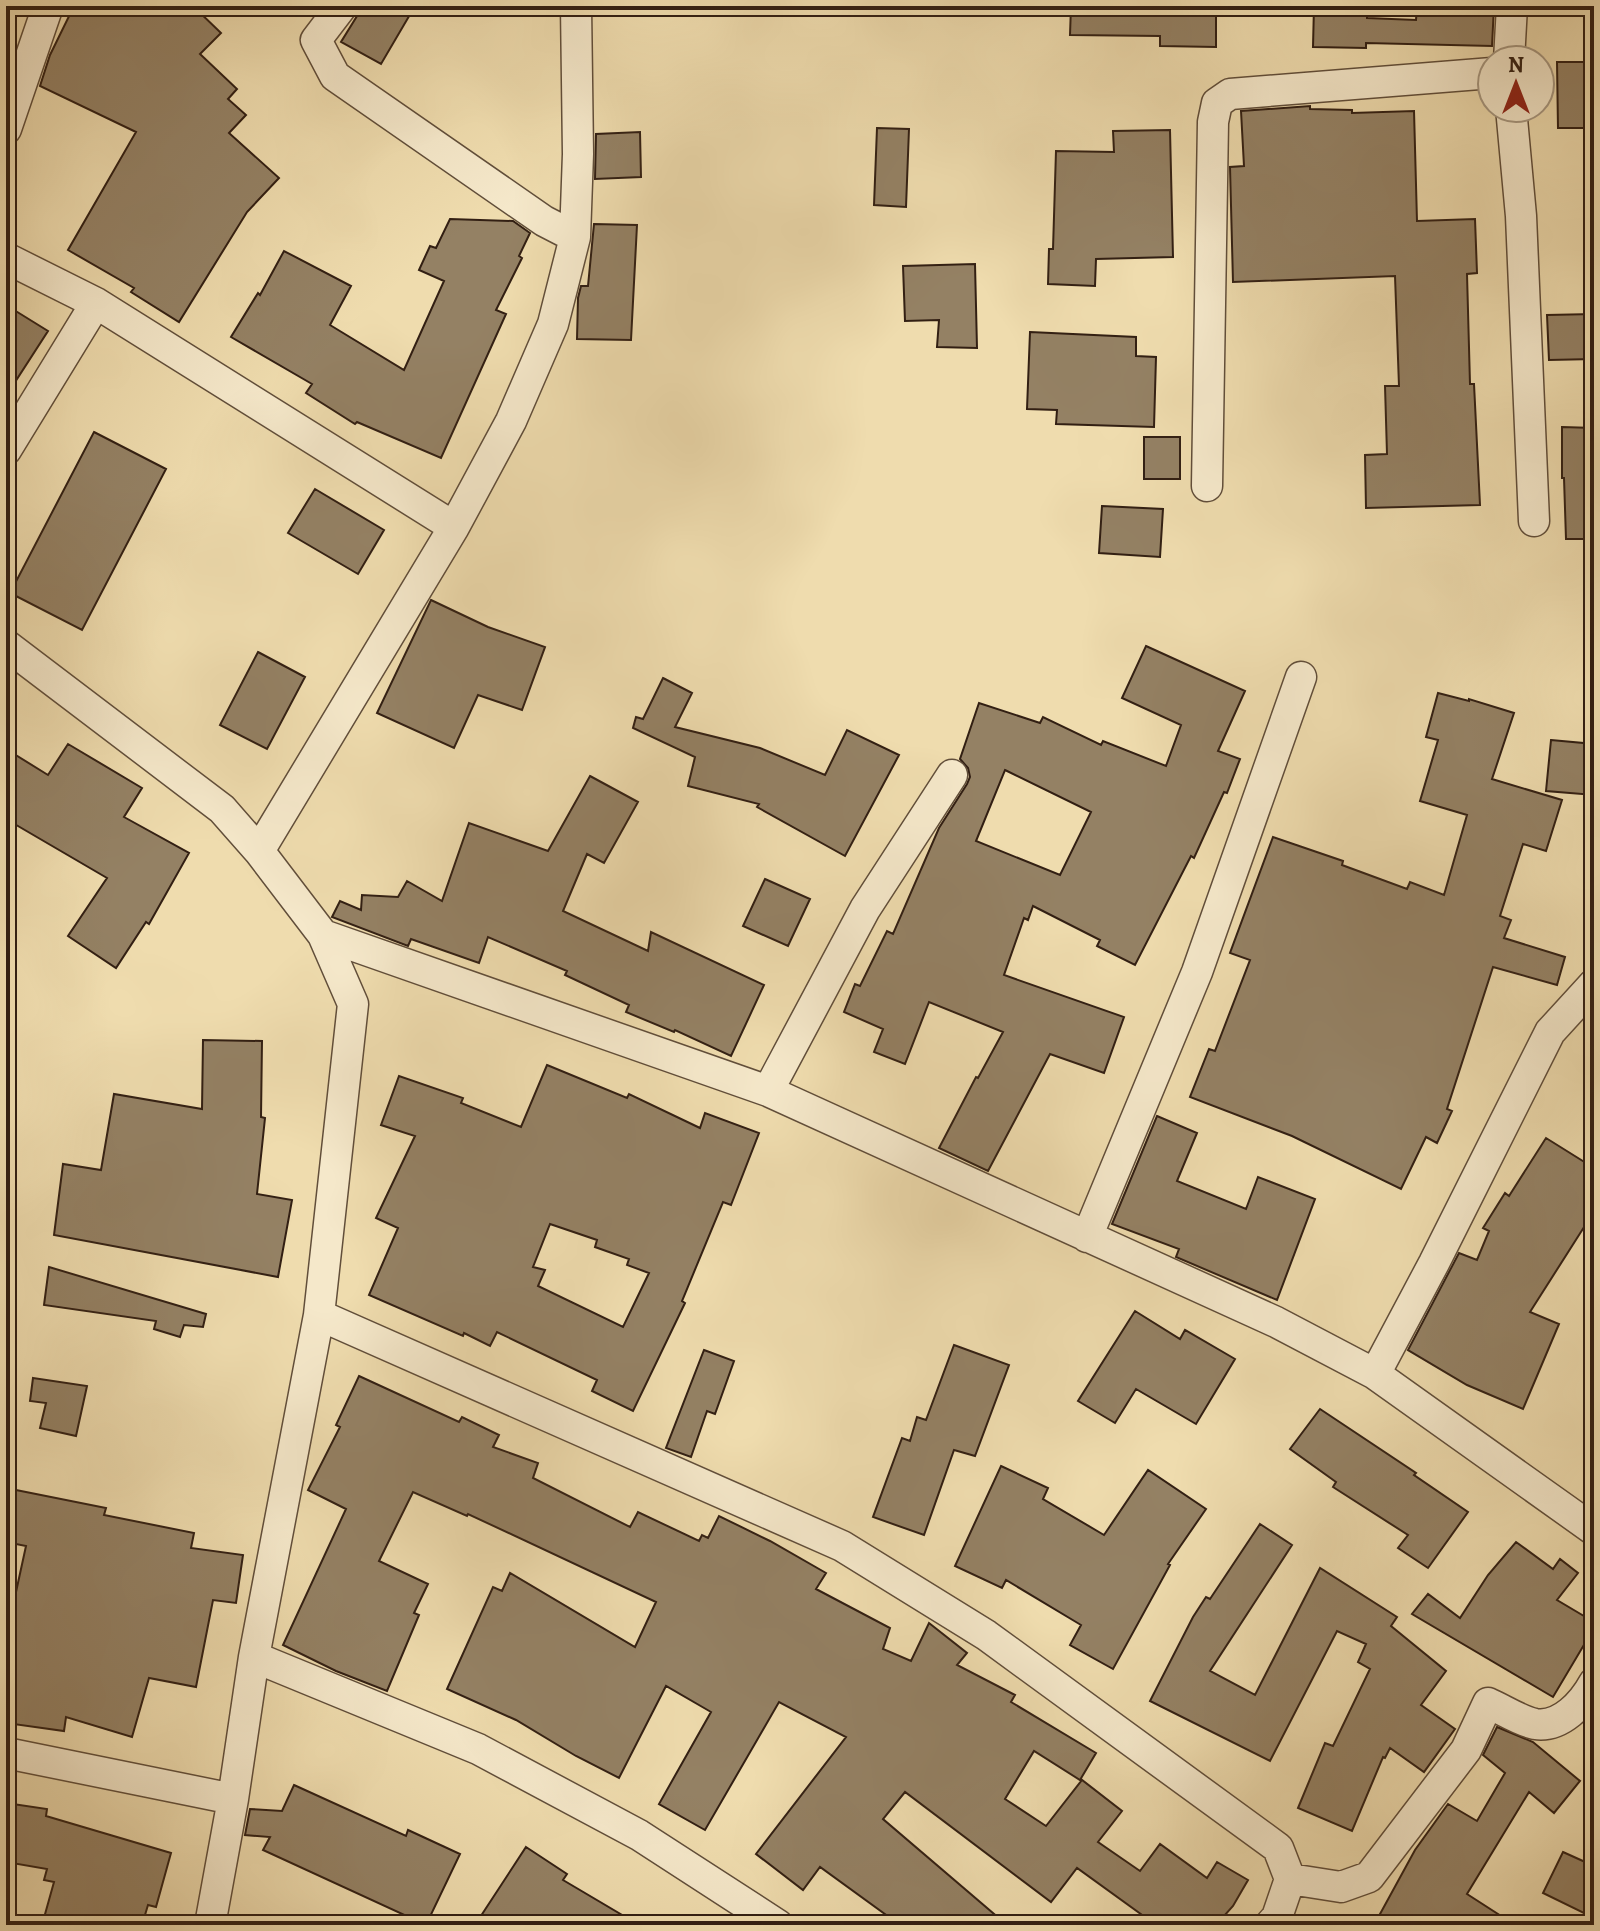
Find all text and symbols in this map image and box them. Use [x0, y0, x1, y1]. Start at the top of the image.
north arrow [1476, 44, 1556, 124]
text: N [1508, 50, 1524, 80]

